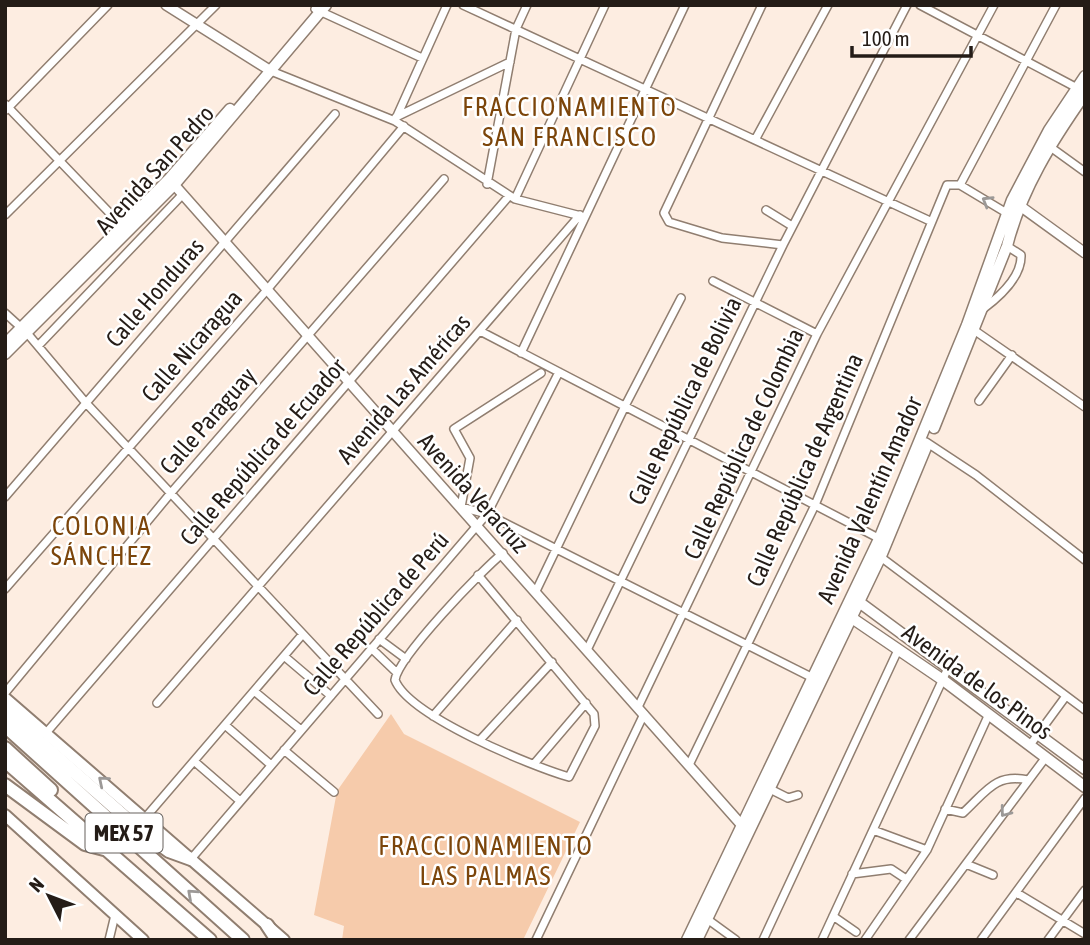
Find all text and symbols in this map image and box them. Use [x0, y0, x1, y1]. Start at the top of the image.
scale bar [852, 14, 971, 58]
text: 100 m [862, 26, 910, 50]
district label: FRACCIONAMIENTO SAN FRANCISCO [462, 92, 678, 152]
street label: Avenida San Pedro [90, 100, 219, 239]
one-way arrow [981, 197, 994, 210]
street label: Calle Honduras [100, 233, 209, 352]
street label: Calle Nicaragua [136, 284, 247, 407]
street label: Calle República de Bolivia [622, 293, 747, 509]
street label: Avenida Las Américas [332, 309, 476, 469]
street label: Calle República de Colombia [678, 324, 809, 563]
street label: Calle República de Argentina [741, 349, 868, 591]
street label: Calle República de Ecuador [174, 352, 352, 550]
street label: Calle Paraguay [154, 362, 261, 479]
street label: Avenida Valentín Amador [812, 391, 928, 607]
street label: Avenida Veracruz [413, 427, 534, 558]
district label: COLONIA SÁNCHEZ [51, 511, 153, 571]
street label: Calle República de Perú [297, 526, 454, 701]
street label: Avenida de los Pinos [897, 618, 1057, 745]
one-way arrow [99, 777, 112, 789]
one-way arrow [1000, 804, 1013, 817]
road number: MEX 57 [86, 814, 162, 852]
district label: FRACCIONAMIENTO LAS PALMAS [378, 831, 594, 891]
north arrow [14, 861, 84, 931]
text: N [24, 873, 48, 896]
one-way arrow [187, 890, 200, 902]

